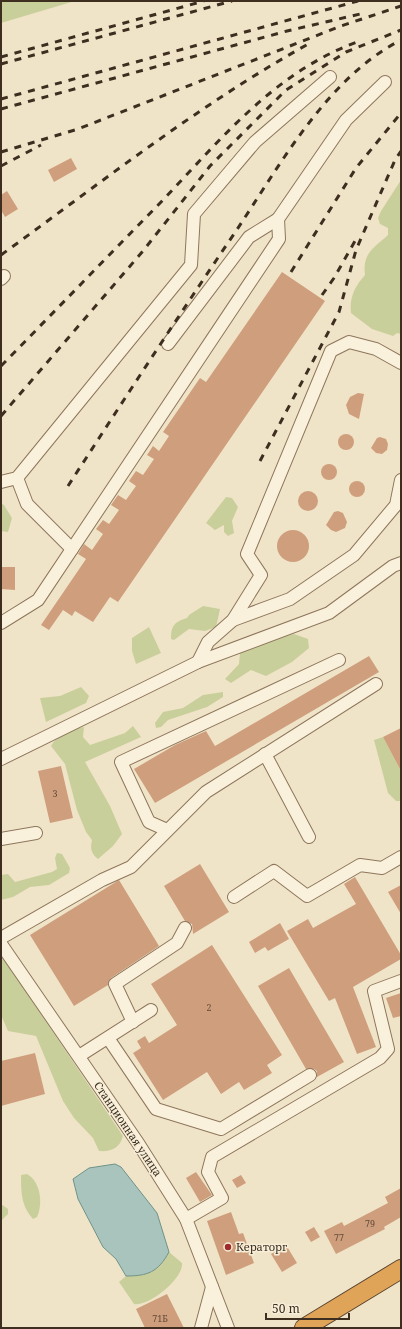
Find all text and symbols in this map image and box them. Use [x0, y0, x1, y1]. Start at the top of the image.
house number: 3 [52, 787, 58, 800]
house number: 2 [206, 1001, 212, 1014]
street label: Станционная улица [91, 1078, 166, 1179]
house number: 79 [365, 1217, 375, 1230]
house number: 77 [334, 1231, 344, 1244]
place label: Кераторг [236, 1239, 287, 1254]
marker: Кераторг [223, 1242, 233, 1252]
scale bar [266, 1295, 349, 1321]
text: 50 m [272, 1300, 300, 1317]
house number: 71Б [152, 1312, 168, 1325]

